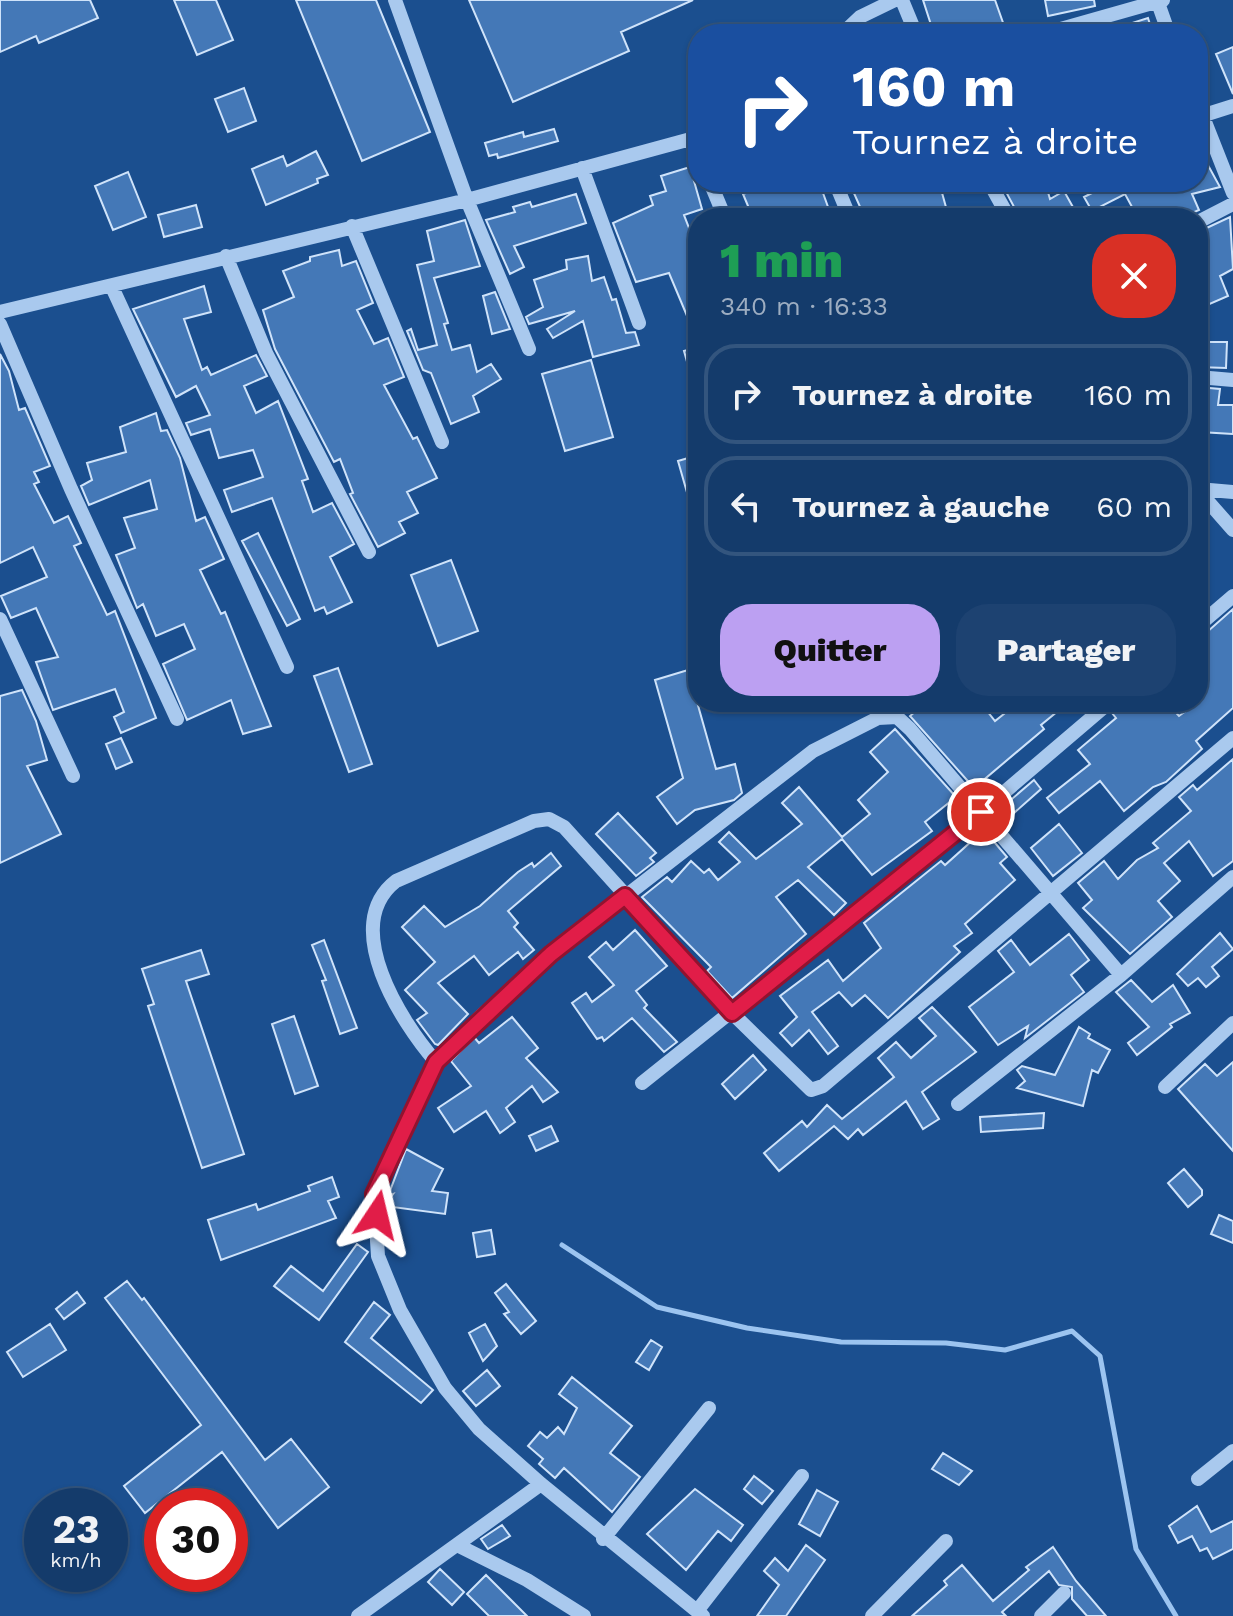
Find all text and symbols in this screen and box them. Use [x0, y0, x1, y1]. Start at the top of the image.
text: 160 m [852, 54, 1015, 120]
icon: right [720, 56, 824, 160]
text: Tournez à droite [852, 121, 1138, 163]
text: 1 min [720, 232, 843, 289]
button: close [1092, 234, 1176, 318]
text: 340 m · 16:33 [720, 291, 888, 321]
icon: right [724, 372, 768, 416]
text: Tournez à droite [792, 377, 1033, 412]
text: 160 m [1085, 377, 1172, 412]
icon: left [724, 484, 768, 528]
text: Tournez à gauche [792, 489, 1050, 524]
text: 60 m [1096, 489, 1172, 524]
button: Quitter [720, 604, 940, 696]
button: Partager [956, 604, 1176, 696]
pin [947, 778, 1015, 846]
icon: arrive [959, 790, 1003, 834]
position arrow [335, 1173, 419, 1257]
speed limit sign: 30 [144, 1488, 248, 1592]
text: 23 [52, 1506, 100, 1553]
text: km/h [50, 1548, 102, 1572]

